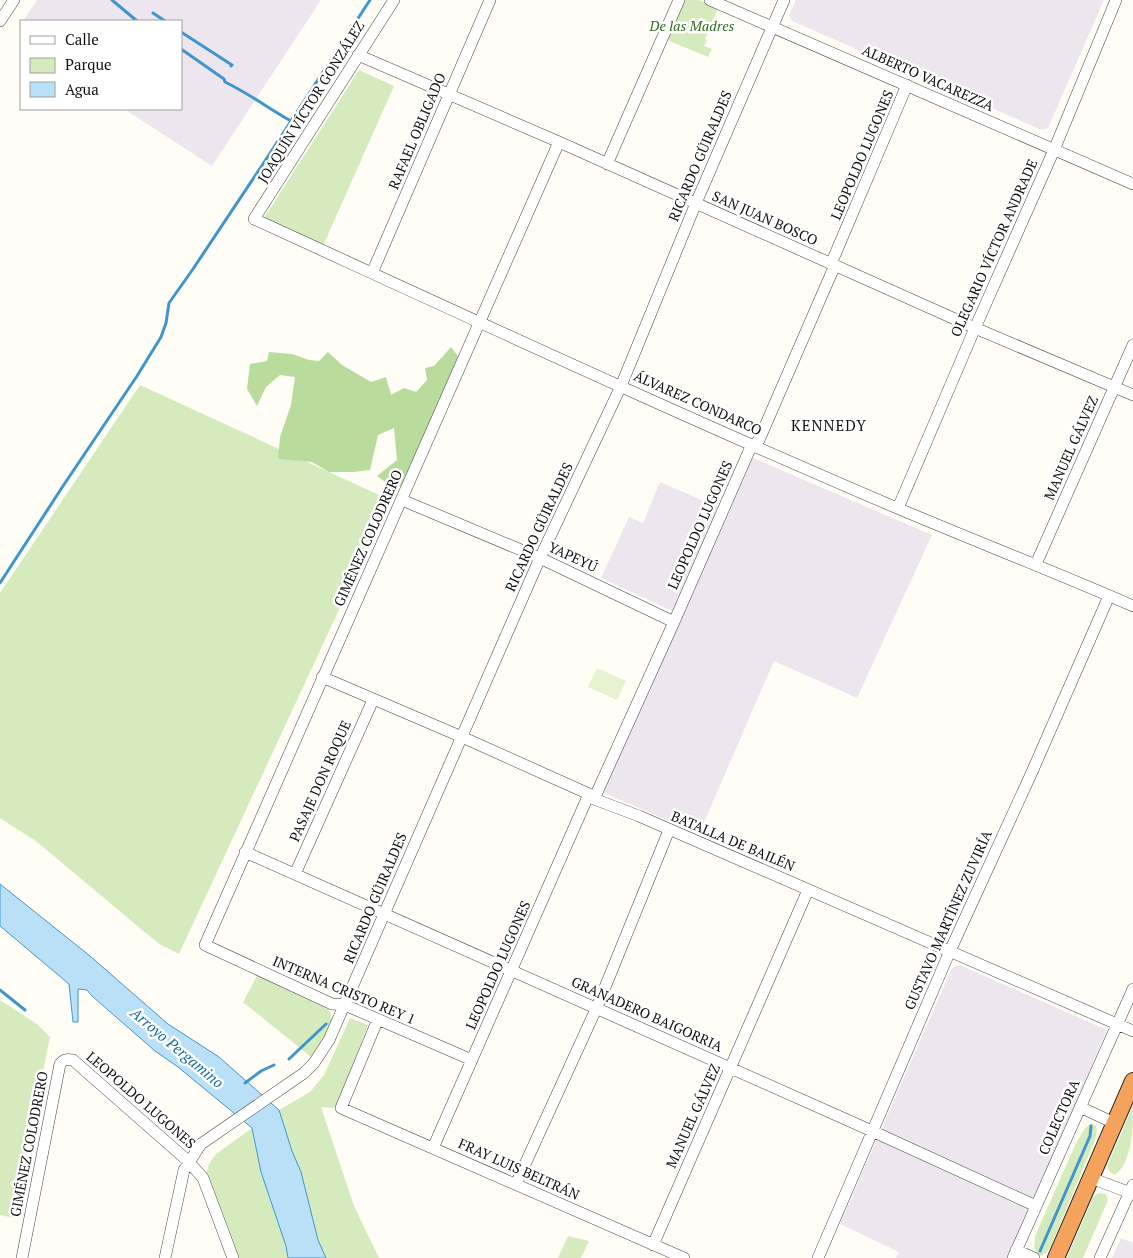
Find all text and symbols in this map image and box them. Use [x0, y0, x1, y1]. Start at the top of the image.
park label: De las Madres [649, 16, 735, 35]
street label: JOAQUÍN VÍCTOR GONZÁLEZ [253, 17, 368, 186]
legend [20, 20, 182, 110]
text: Calle [65, 29, 99, 49]
street label: ALBERTO VACAREZZA [859, 40, 997, 115]
text: Parque [65, 54, 112, 74]
street label: RAFAEL OBLIGADO [383, 70, 450, 192]
text: Agua [65, 79, 99, 99]
street label: RICARDO GÜIRALDES [663, 87, 736, 224]
street label: LEOPOLDO LUGONES [826, 87, 897, 223]
street label: OLEGARIO VÍCTOR ANDRADE [946, 156, 1041, 340]
street label: SAN JUAN BOSCO [709, 186, 821, 249]
street label: ÁLVAREZ CONDARCO [631, 366, 765, 439]
street label: MANUEL GÁLVEZ [1039, 393, 1102, 503]
district label: KENNEDY [791, 415, 867, 435]
street label: LEOPOLDO LUGONES [663, 457, 736, 592]
street label: RICARDO GÜIRALDES [500, 459, 577, 594]
street label: GIMÉNEZ COLODRERO [329, 466, 406, 609]
street label: YAPEYÚ [546, 537, 601, 576]
street label: PASAJE DON ROQUE [284, 717, 355, 844]
street label: BATALLA DE BAILÉN [668, 806, 798, 875]
street label: GUSTAVO MARTÍNEZ ZUVIRÍA [899, 827, 996, 1013]
street label: RICARDO GÜIRALDES [338, 829, 411, 966]
street label: LEOPOLDO LUGONES [461, 897, 534, 1032]
street label: INTERNA CRISTO REY 1 [270, 951, 418, 1028]
street label: GRANADERO BAIGORRIA [569, 972, 726, 1056]
water label: Arroyo Pergamino [126, 1002, 229, 1092]
street label: LEOPOLDO LUGONES [83, 1047, 200, 1152]
street label: MANUEL GÁLVEZ [661, 1061, 724, 1171]
street label: GIMÉNEZ COLODRERO [5, 1070, 52, 1218]
street label: COLECTORA [1033, 1076, 1084, 1158]
street label: FRAY LUIS BELTRÁN [456, 1133, 583, 1204]

